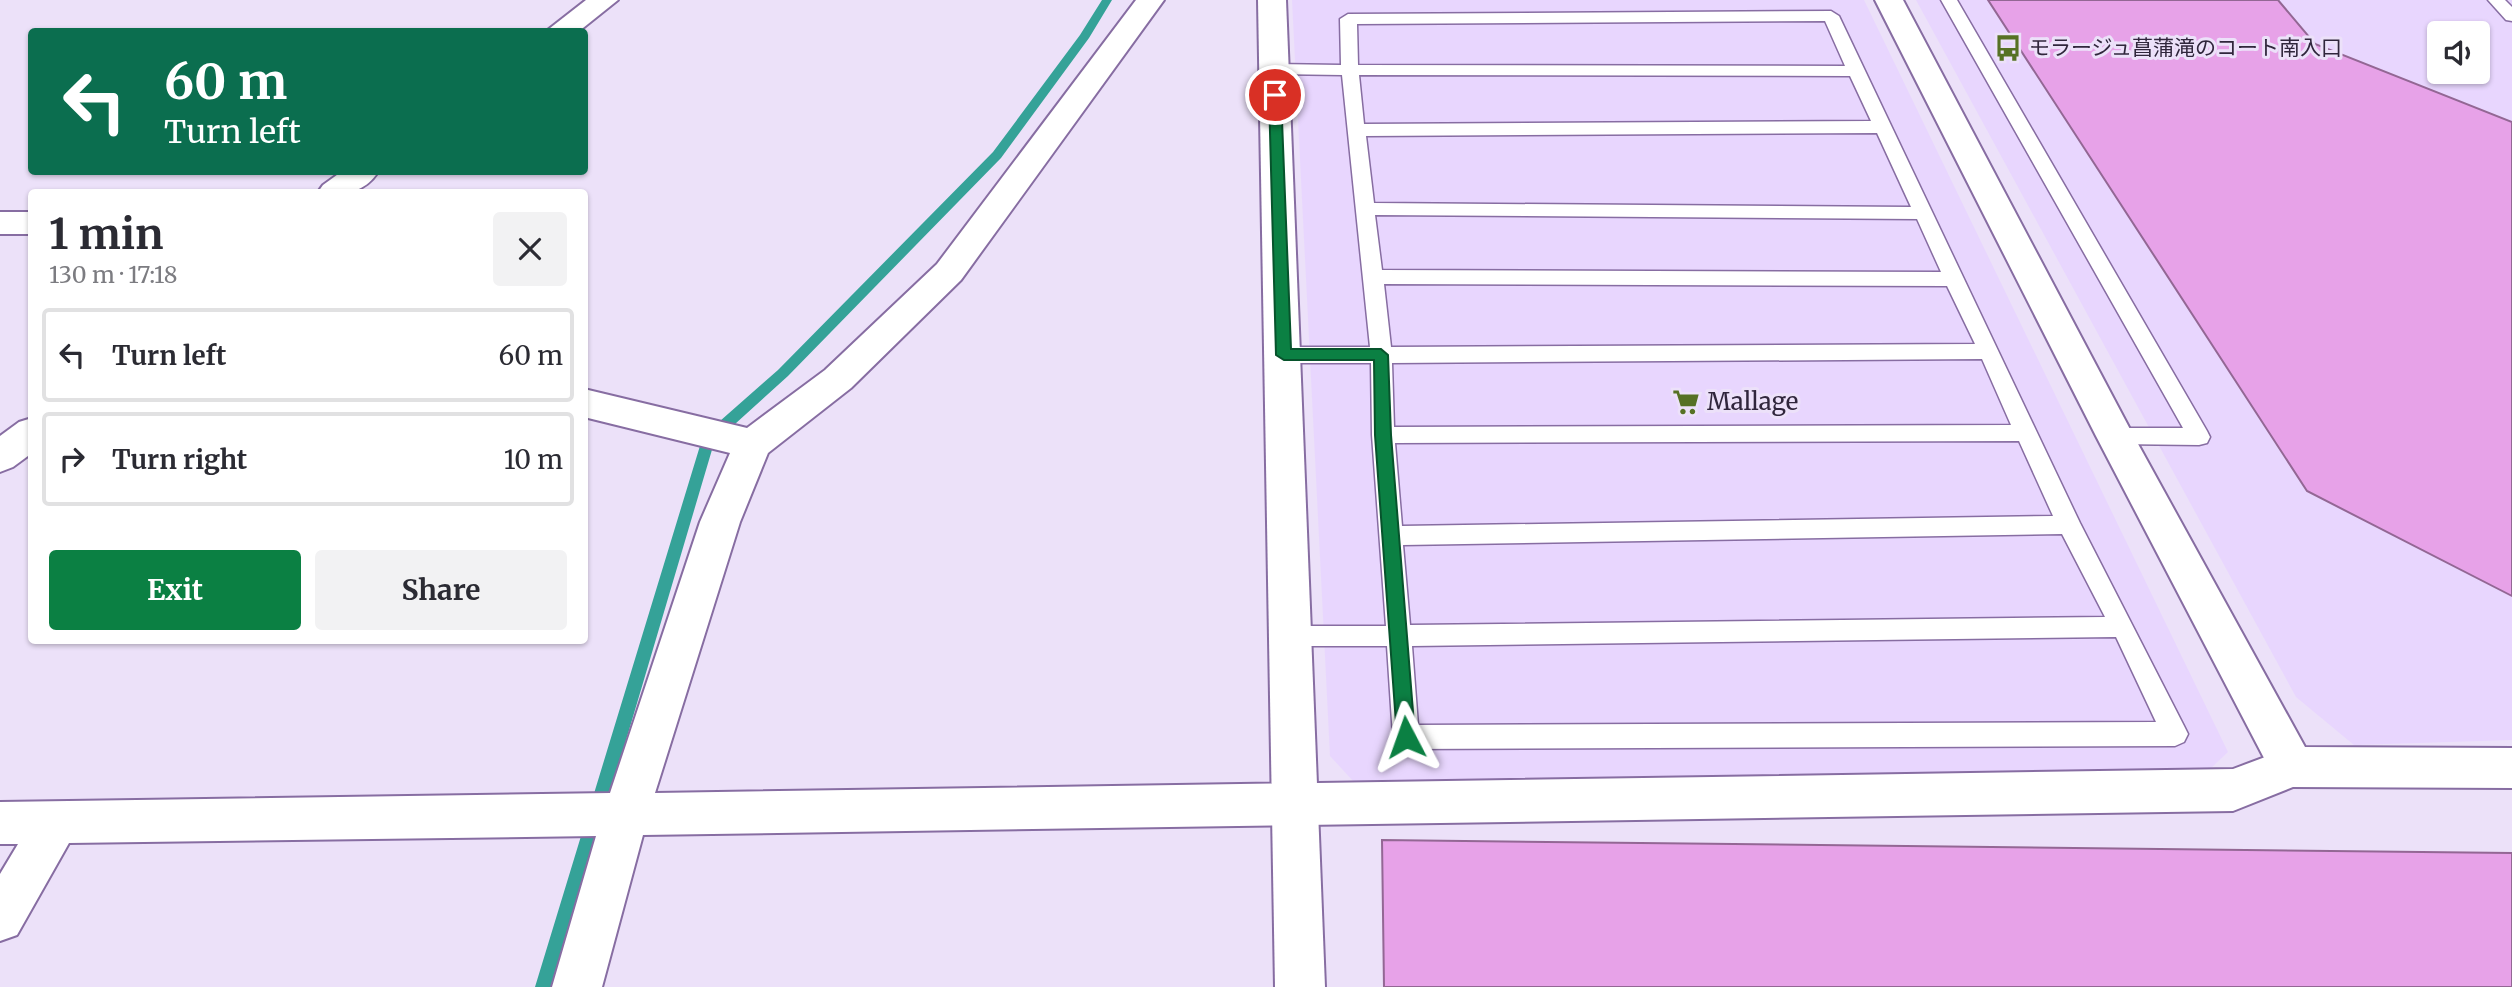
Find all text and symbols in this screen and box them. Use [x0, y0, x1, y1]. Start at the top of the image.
map controls [2427, 21, 2490, 84]
button: sound [2427, 21, 2490, 84]
bus stop icon: モラージュ菖蒲滝のコート南入口 [1993, 33, 2023, 63]
place label: モラージュ菖蒲滝のコート南入口 [2029, 34, 2342, 61]
text: 60 m [164, 51, 287, 112]
icon: left [49, 56, 140, 147]
pin [1245, 65, 1305, 125]
icon: arrive [1256, 76, 1294, 114]
text: Turn left [164, 112, 301, 152]
text: 1 min [49, 208, 163, 260]
button: close [493, 212, 567, 286]
text: 130 m · 17:18 [49, 260, 178, 289]
icon: left [53, 336, 91, 374]
text: Turn left [112, 339, 226, 372]
text: 60 m [499, 339, 563, 372]
place label: Mallage [1707, 386, 1798, 417]
supermarket icon: Mallage [1671, 387, 1701, 417]
icon: right [53, 440, 91, 478]
text: Turn right [112, 443, 247, 476]
text: 10 m [504, 443, 563, 476]
button: Exit [49, 550, 301, 630]
button: Share [315, 550, 567, 630]
position arrow [1369, 700, 1443, 774]

